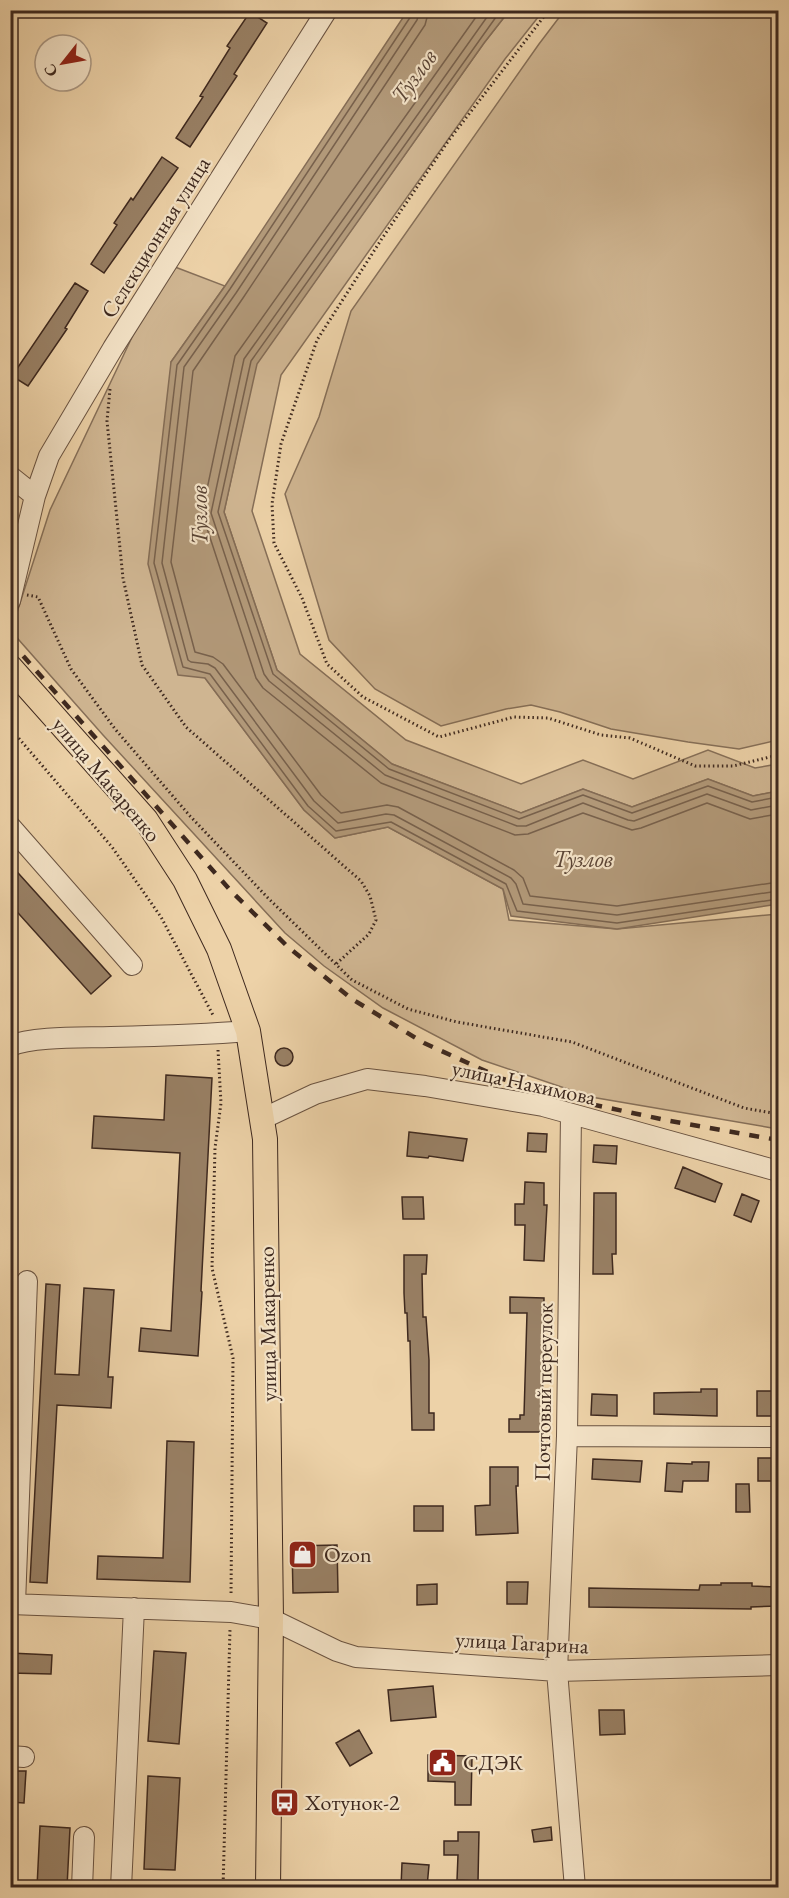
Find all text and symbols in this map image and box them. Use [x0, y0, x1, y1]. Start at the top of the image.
north arrow [33, 33, 93, 93]
water label: Тузлов [383, 42, 444, 109]
text: С [39, 60, 62, 81]
street label: Селекционная улица [94, 151, 217, 323]
water label: Тузлов [182, 485, 215, 545]
street label: улица Макаренко [46, 711, 168, 848]
water label: Тузлов [553, 843, 613, 874]
street label: улица Нахимова [449, 1053, 599, 1112]
street label: улица Макаренко [252, 1246, 283, 1402]
street label: Почтовый переулок [527, 1302, 560, 1481]
shop icon: Ozon [287, 1538, 319, 1570]
place label: Ozon [324, 1540, 372, 1569]
street label: улица Гагарина [455, 1625, 590, 1660]
public building icon: СДЭК [426, 1746, 458, 1778]
place label: СДЭК [463, 1748, 523, 1777]
bus stop icon: Хотунок-2 [268, 1786, 300, 1818]
place label: Хотунок-2 [304, 1788, 400, 1817]

